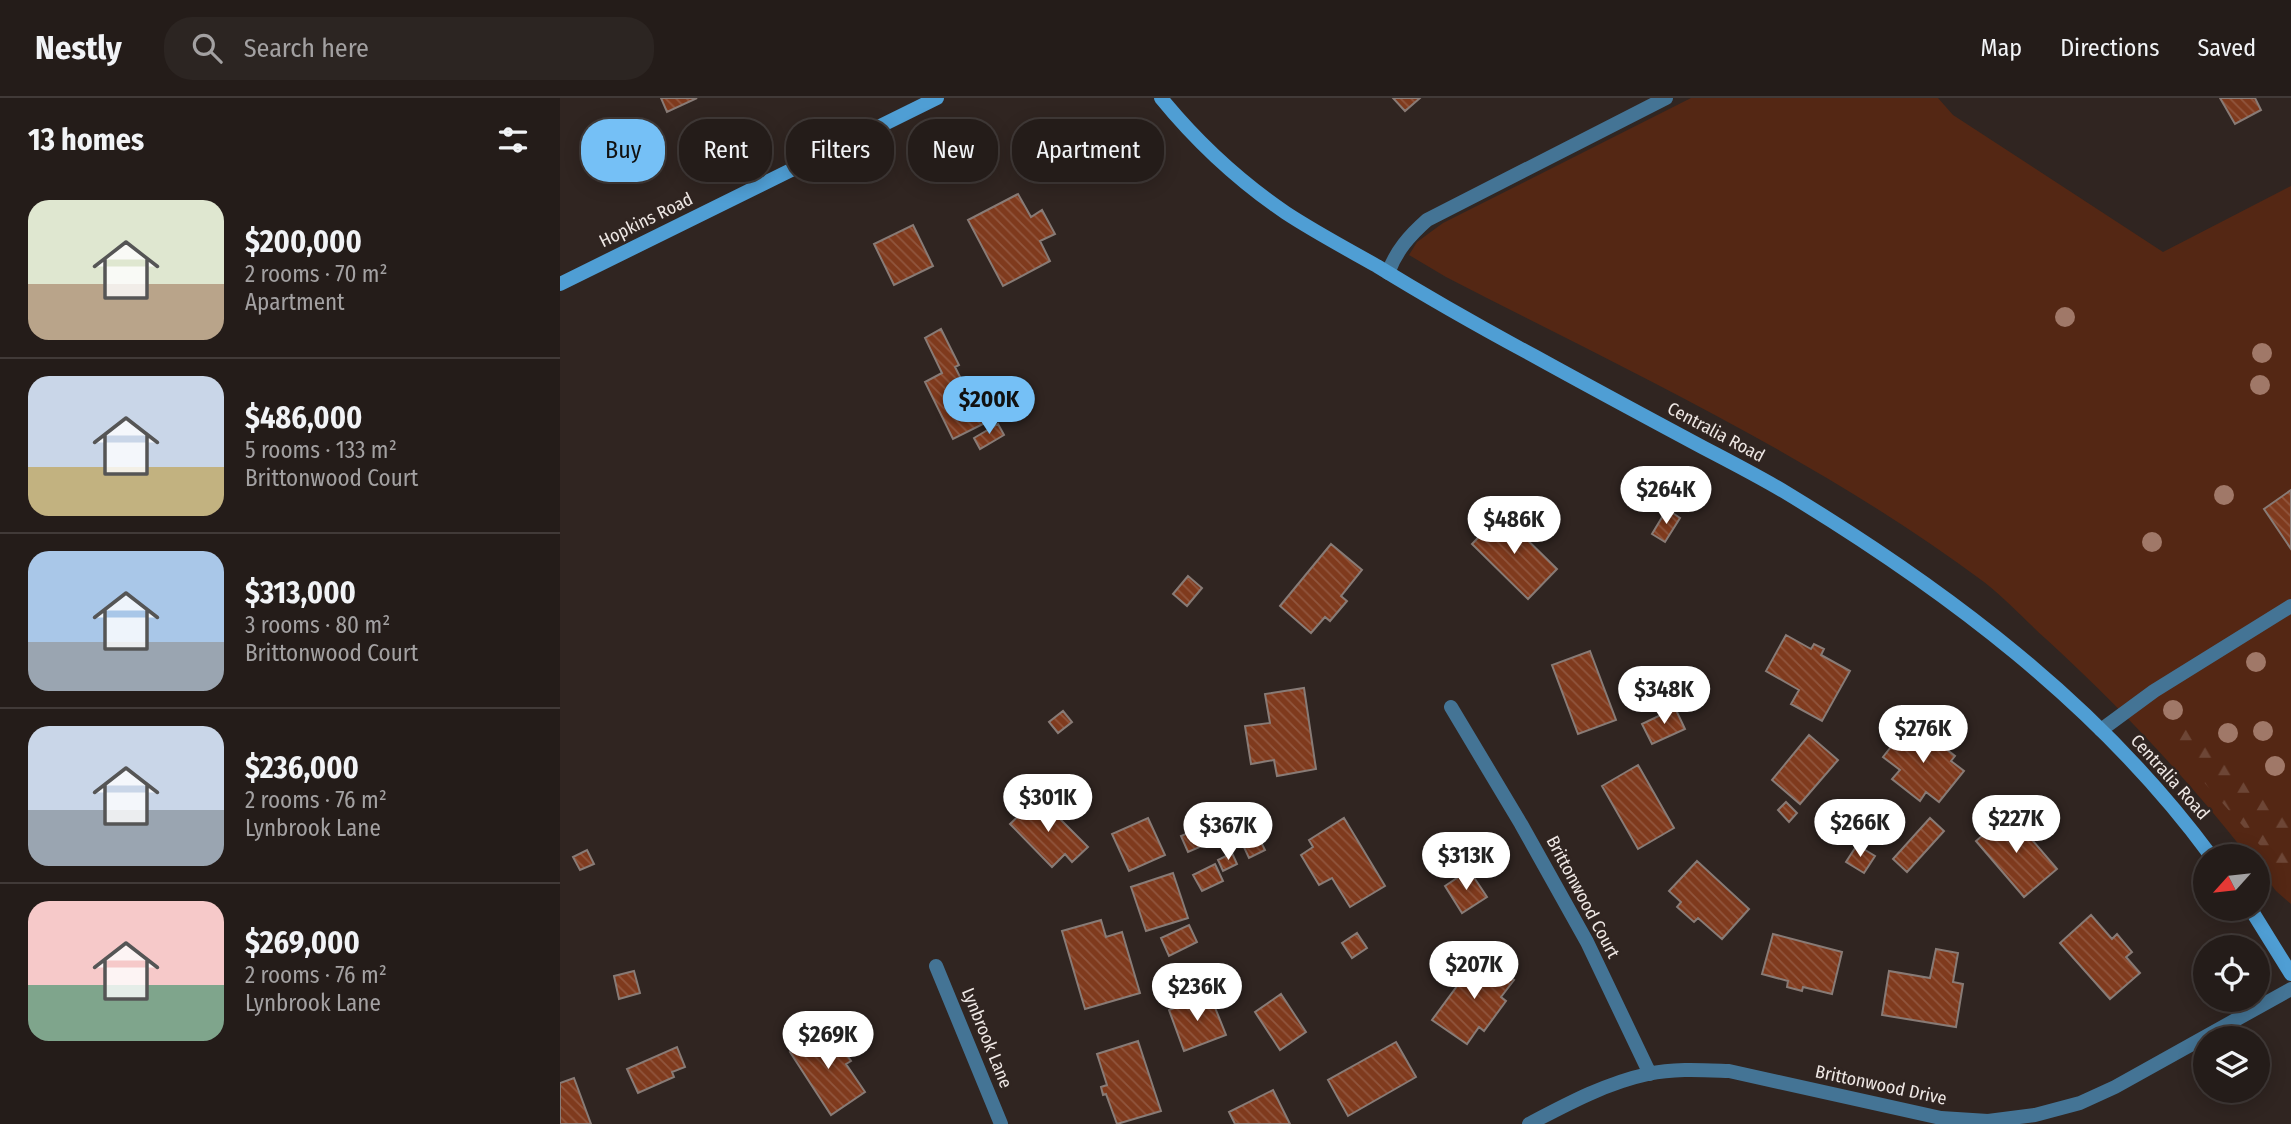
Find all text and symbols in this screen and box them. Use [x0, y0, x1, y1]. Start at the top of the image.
search box [164, 17, 654, 80]
text: Nestly [35, 28, 122, 68]
icon: search [188, 29, 226, 67]
text: Search here [244, 33, 369, 64]
text: Map [1981, 34, 2022, 62]
text: Directions [2060, 34, 2159, 62]
text: Saved [2197, 34, 2256, 62]
chip: Buy [581, 119, 665, 182]
chip: Rent [679, 119, 772, 182]
chip: Filters [786, 119, 894, 182]
chip: New [908, 119, 998, 182]
chip: Apartment [1012, 119, 1164, 182]
icon: filters [494, 121, 532, 159]
text: 13 homes [28, 122, 144, 158]
street label: Hopkins Road [596, 188, 696, 252]
text: $200,000 [245, 224, 362, 260]
icon: home [84, 228, 168, 312]
text: 2 rooms · 70 m² [245, 260, 388, 288]
text: Apartment [245, 288, 345, 316]
pin: $200K [940, 376, 1038, 436]
text: $200K [959, 385, 1019, 413]
street label: Centralia Road [1664, 397, 1768, 467]
text: $486,000 [245, 400, 362, 436]
icon: home [84, 404, 168, 488]
text: 5 rooms · 133 m² [245, 436, 397, 464]
text: Brittonwood Court [245, 464, 418, 492]
pin: $264K [1617, 466, 1715, 526]
text: $264K [1636, 475, 1696, 503]
pin: $486K [1465, 496, 1563, 556]
text: $486K [1484, 505, 1544, 533]
text: $313,000 [245, 575, 356, 611]
icon: home [84, 579, 168, 663]
text: 3 rooms · 80 m² [245, 611, 390, 639]
text: Brittonwood Court [245, 639, 418, 667]
pin: $348K [1615, 666, 1713, 726]
text: $348K [1634, 675, 1694, 703]
pin: $276K [1874, 706, 1972, 765]
text: $276K [1895, 714, 1951, 742]
street label: Centralia Road [2126, 730, 2214, 824]
text: $236,000 [245, 750, 359, 786]
icon: home [84, 754, 168, 838]
pin: $301K [999, 774, 1097, 834]
text: $301K [1019, 783, 1077, 811]
text: 2 rooms · 76 m² [245, 786, 387, 814]
pin: $227K [1967, 796, 2065, 855]
pin: $266K [1811, 800, 1909, 859]
pin: $367K [1179, 802, 1277, 862]
text: $227K [1988, 804, 2044, 832]
text: $266K [1830, 808, 1890, 836]
text: $367K [1199, 811, 1257, 839]
text: Lynbrook Lane [245, 814, 381, 842]
pin: $313K [1417, 832, 1515, 892]
street label: Brittonwood Court [1541, 832, 1625, 962]
text: $313K [1438, 841, 1494, 869]
north arrow [2193, 844, 2270, 920]
map controls [2193, 844, 2270, 1103]
text: $269,000 [245, 925, 360, 961]
icon: home [84, 929, 168, 1013]
button: locate [2193, 935, 2270, 1012]
pin: $207K [1425, 942, 1523, 1001]
text: $207K [1445, 950, 1503, 978]
text: 2 rooms · 76 m² [245, 961, 387, 989]
pin: $236K [1148, 964, 1246, 1023]
text: $236K [1168, 972, 1226, 1000]
street label: Lynbrook Lane [957, 985, 1017, 1091]
text: Lynbrook Lane [245, 989, 381, 1017]
pin: $269K [779, 1012, 877, 1071]
text: $269K [799, 1020, 857, 1048]
button: layers [2193, 1026, 2270, 1103]
street label: Brittonwood Drive [1813, 1060, 1949, 1110]

